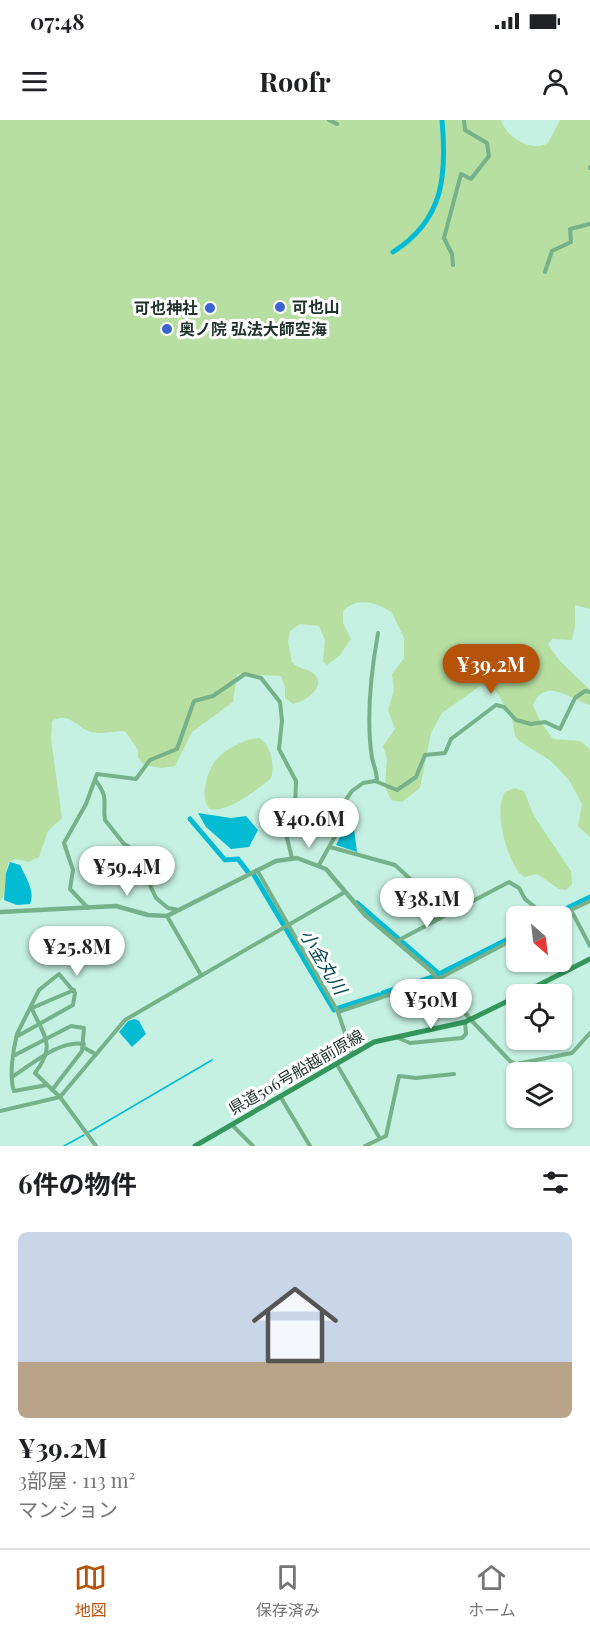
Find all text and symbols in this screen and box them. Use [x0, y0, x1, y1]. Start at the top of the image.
text: 07:48 [30, 6, 85, 36]
text: Roofr [259, 63, 331, 99]
icon: menu [18, 65, 51, 98]
icon: person [539, 65, 572, 98]
place label: 可也山 [292, 296, 340, 317]
place label: 可也神社 [134, 297, 198, 318]
marker: 可也山 [273, 300, 287, 314]
marker: 可也神社 [203, 301, 217, 315]
place label: 奥ノ院 弘法大師空海 [179, 318, 327, 339]
marker: 奥ノ院 弘法大師空海 [160, 322, 174, 336]
pin: ¥39.2M [442, 644, 540, 695]
text: ¥39.2M [457, 650, 525, 677]
pin: ¥40.6M [260, 798, 358, 849]
text: ¥40.6M [273, 804, 345, 831]
pin: ¥59.4M [78, 846, 176, 897]
text: ¥59.4M [93, 852, 161, 879]
pin: ¥38.1M [378, 878, 476, 929]
text: ¥38.1M [394, 884, 460, 911]
north arrow [506, 906, 572, 972]
map controls [506, 906, 572, 1128]
water label: 小金丸川 [295, 924, 354, 1000]
pin: ¥25.8M [28, 926, 126, 977]
text: ¥25.8M [43, 932, 111, 959]
pin: ¥50M [395, 979, 467, 1030]
button: locate [506, 984, 572, 1050]
text: ¥50M [404, 985, 458, 1012]
street label: 県道506号船越前原線 [224, 1024, 367, 1119]
button: layers [506, 1062, 572, 1128]
text: 6件の物件 [18, 1166, 137, 1201]
icon: filters [539, 1166, 572, 1199]
icon: home [241, 1271, 349, 1379]
text: ¥39.2M [18, 1430, 107, 1465]
text: 3部屋 · 113 m² [18, 1466, 135, 1493]
text: マンション [18, 1495, 118, 1522]
tab: 地図 [74, 1561, 107, 1621]
tab: 保存済み [256, 1561, 320, 1621]
tab: ホーム [468, 1561, 516, 1621]

